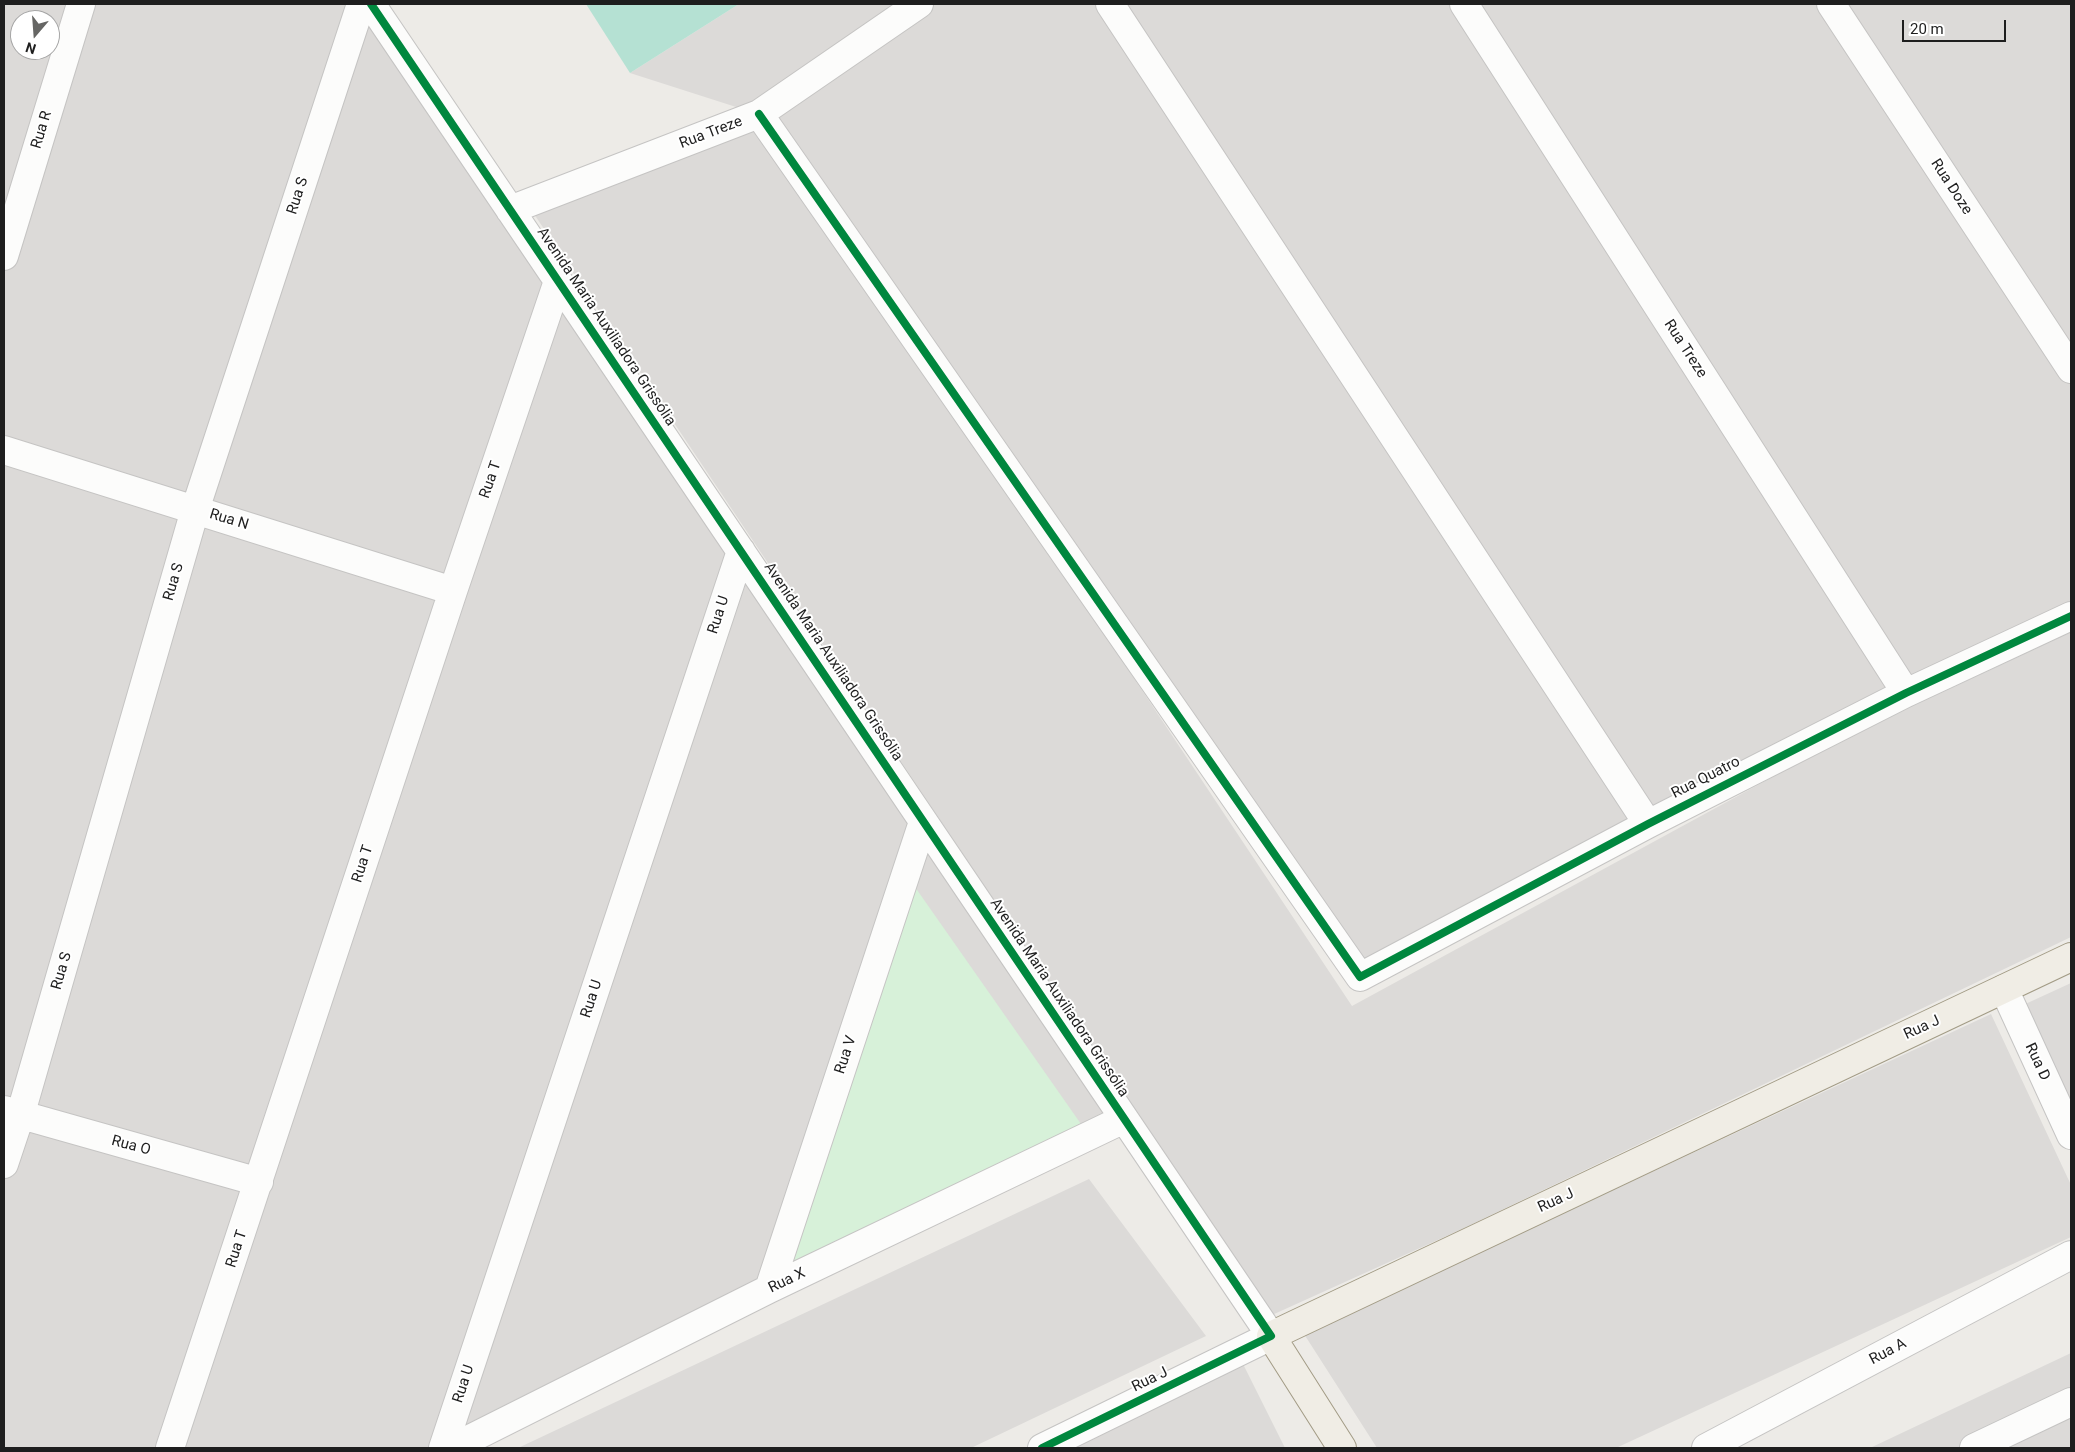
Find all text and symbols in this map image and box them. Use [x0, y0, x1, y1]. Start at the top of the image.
north arrow [10, 10, 60, 60]
scale bar [1905, 10, 2009, 42]
text: 20 m [1910, 20, 1944, 38]
text: N [24, 39, 38, 57]
street label: Rua R [28, 109, 56, 151]
street label: Rua Treze [677, 113, 745, 153]
street label: Rua Doze [1926, 156, 1976, 218]
street label: Rua S [284, 175, 312, 217]
street label: Avenida Maria Auxiliadora Grissólia [533, 224, 679, 430]
street label: Rua Treze [1659, 316, 1711, 382]
street label: Rua T [476, 459, 506, 501]
street label: Rua N [207, 506, 251, 534]
street label: Avenida Maria Auxiliadora Grissólia [760, 559, 906, 765]
street label: Rua S [160, 561, 188, 603]
street label: Rua U [704, 594, 734, 636]
street label: Rua Quatro [1669, 753, 1743, 803]
street label: Rua T [349, 843, 377, 885]
street label: Avenida Maria Auxiliadora Grissólia [986, 895, 1132, 1101]
street label: Rua S [48, 950, 76, 992]
street label: Rua U [577, 978, 607, 1020]
street label: Rua J [1901, 1012, 1943, 1044]
street label: Rua V [831, 1034, 861, 1076]
street label: Rua D [2021, 1040, 2053, 1084]
street label: Rua O [109, 1132, 153, 1160]
street label: Rua J [1535, 1185, 1577, 1217]
street label: Rua T [223, 1228, 251, 1270]
street label: Rua X [766, 1264, 808, 1298]
street label: Rua A [1866, 1335, 1910, 1369]
street label: Rua U [449, 1363, 479, 1405]
street label: Rua J [1129, 1364, 1171, 1396]

